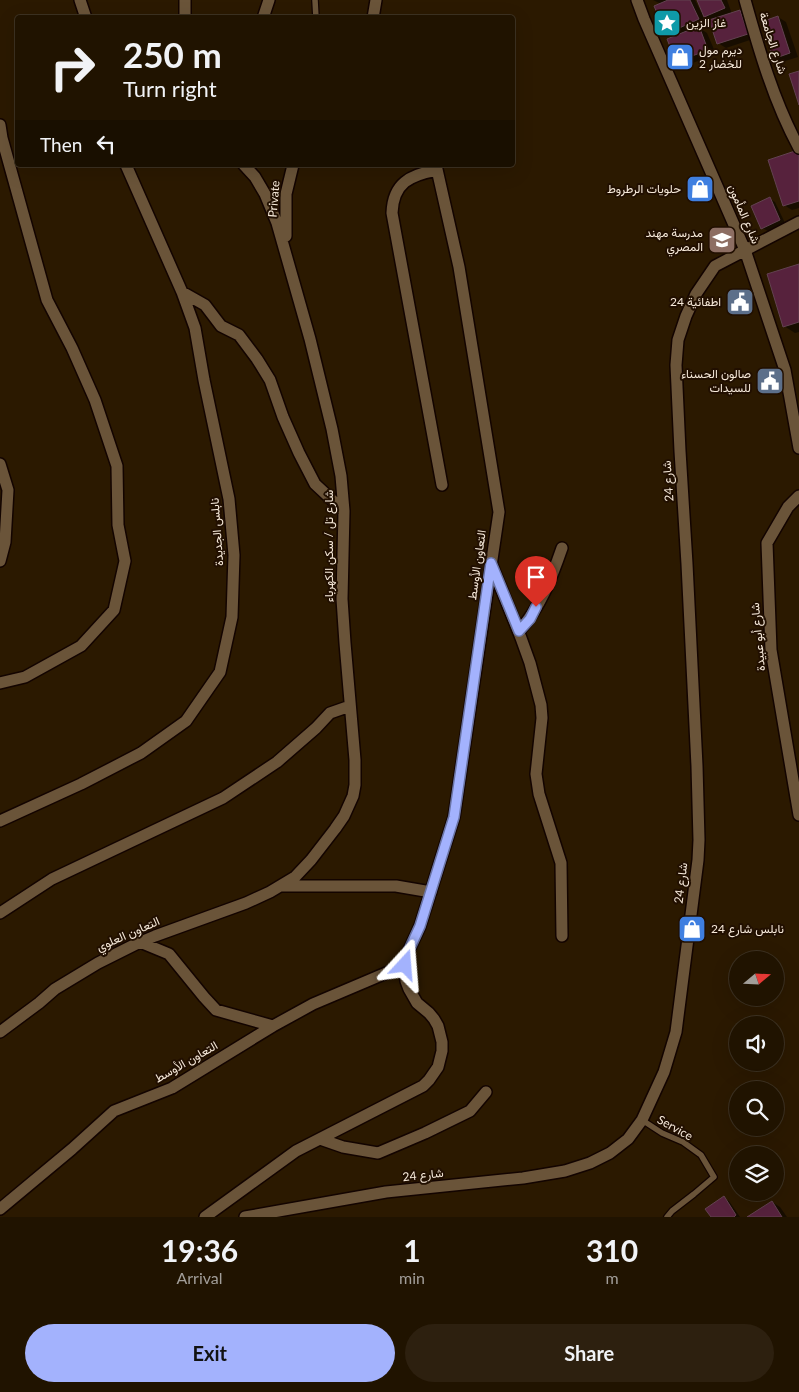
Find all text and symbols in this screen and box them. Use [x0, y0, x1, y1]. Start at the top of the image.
place icon: غاز الزين [652, 8, 682, 38]
street label: شارع الجامعة [755, 10, 791, 76]
place label: غاز الزين [686, 15, 726, 31]
text: 250 m [123, 33, 222, 75]
icon: right [40, 35, 105, 100]
shop icon: ديرم مول 2 للخضار [665, 42, 695, 72]
place label: ديرم مول 2 للخضار [699, 42, 742, 72]
text: Turn right [123, 75, 217, 102]
icon: left [92, 130, 120, 158]
text: Then [40, 133, 82, 156]
shop icon: حلويات الرطروط [685, 174, 715, 204]
street label: Private [264, 180, 283, 218]
place label: حلويات الرطروط [607, 181, 681, 197]
street label: شارع المأمون [723, 182, 764, 247]
place label: مدرسة مهند المصري [645, 225, 703, 257]
school or university icon: مدرسة مهند المصري [707, 225, 737, 255]
public building icon: اطفائية 24 [725, 287, 755, 317]
place label: اطفائية 24 [670, 294, 721, 309]
place label: صالون الحسناء للسيدات [681, 366, 751, 395]
public building icon: صالون الحسناء للسيدات [755, 366, 785, 396]
street label: شارع 24 [659, 460, 678, 502]
street label: شارع تل / سكن الكهرباء [321, 490, 338, 602]
street label: نابلس الجديدة [207, 497, 227, 567]
street label: التعاون الأوسط [464, 529, 490, 601]
pin [515, 556, 557, 607]
icon: arrive [522, 563, 550, 591]
street label: شارع أبو عبيدة [747, 602, 770, 672]
street label: شارع 24 [671, 862, 692, 905]
street label: التعاون العلوي [94, 913, 163, 957]
shop icon: نابلس شارع 24 [677, 914, 707, 944]
place label: نابلس شارع 24 [711, 921, 784, 938]
position arrow [378, 938, 430, 990]
north arrow [729, 951, 784, 1006]
map controls [729, 951, 784, 1201]
button: sound [729, 1016, 784, 1071]
street label: التعاون الأوسط [151, 1037, 221, 1087]
button: search [729, 1081, 784, 1136]
street label: Service [655, 1112, 696, 1143]
button: layers [729, 1146, 784, 1201]
street label: شارع 24 [402, 1165, 444, 1186]
text: 19:36 [161, 1232, 238, 1268]
text: 1 [403, 1232, 421, 1268]
text: 310 [586, 1232, 638, 1268]
text: Arrival [176, 1268, 223, 1287]
text: min [399, 1268, 425, 1287]
text: m [605, 1268, 619, 1287]
button: Exit [25, 1324, 395, 1382]
button: Share [405, 1324, 774, 1382]

